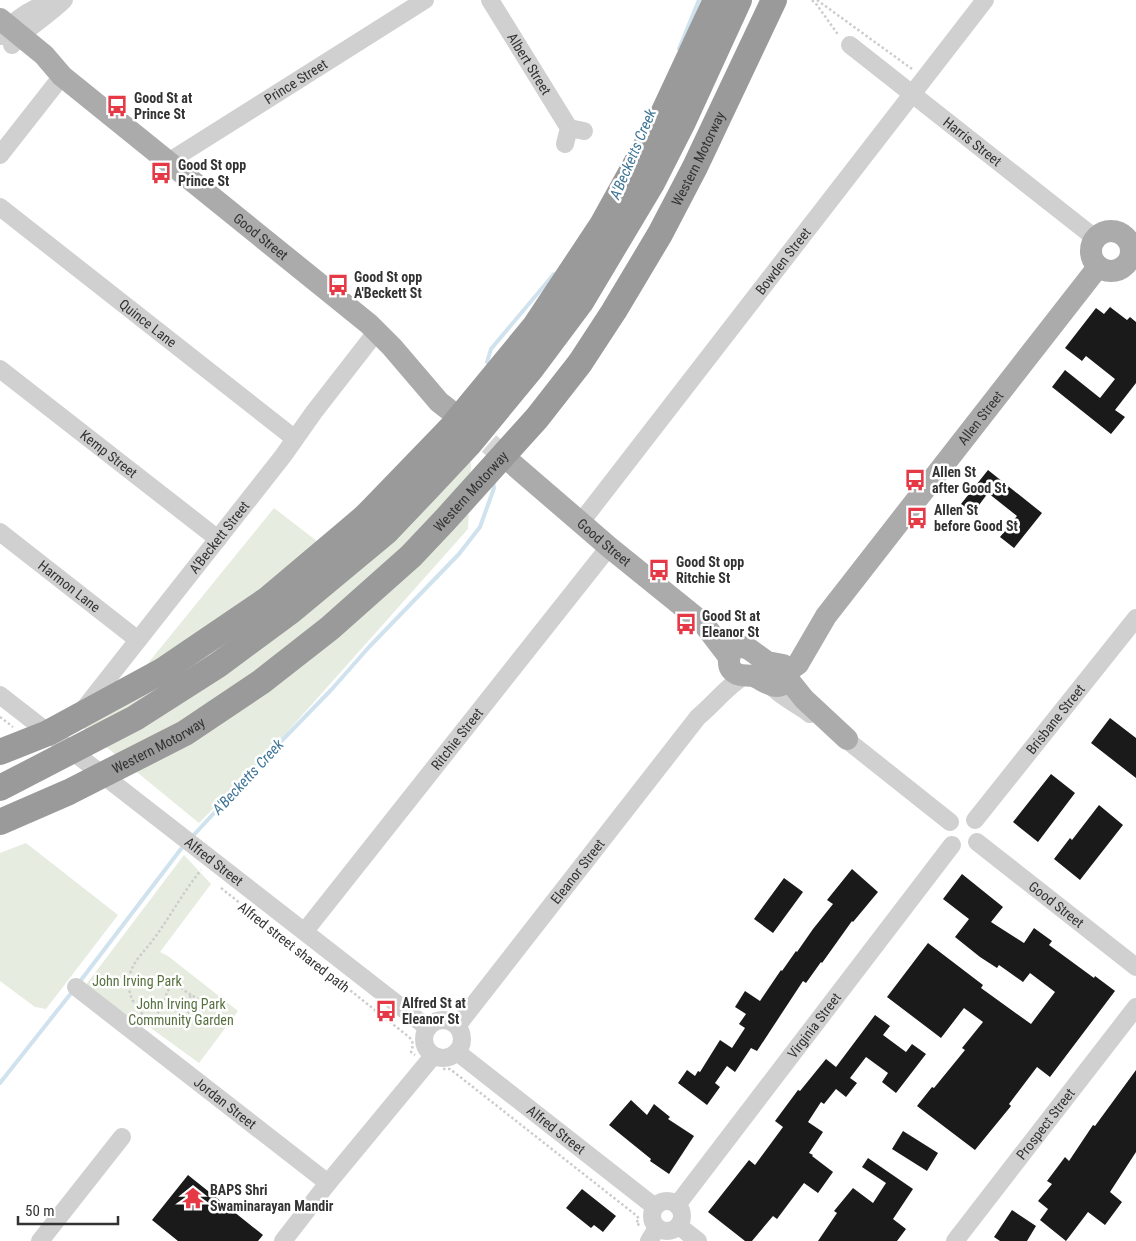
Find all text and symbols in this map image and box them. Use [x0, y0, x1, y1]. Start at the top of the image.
street label: Albert Street [504, 30, 554, 98]
street label: Prince Street [261, 56, 330, 107]
place label: Good St at Prince St [134, 90, 192, 122]
bus stop icon: Good St at Prince St [104, 93, 130, 119]
water label: A'Becketts Creek [606, 106, 660, 203]
street label: Western Motorway [668, 109, 728, 208]
street label: Harris Street [940, 114, 1005, 169]
place label: Good St opp Prince St [178, 157, 246, 189]
bus stop icon: Good St opp Prince St [148, 160, 174, 186]
street label: Good Street [230, 210, 291, 263]
street label: Bowden Street [752, 224, 814, 298]
place label: Good St opp A'Beckett St [354, 269, 422, 301]
bus stop icon: Good St opp A'Beckett St [325, 272, 351, 298]
street label: Quince Lane [116, 296, 180, 351]
street label: Allen Street [954, 388, 1006, 448]
street label: Kemp Street [77, 427, 140, 481]
street label: Western Motorway [430, 448, 511, 535]
place label: Allen St after Good St [932, 464, 1006, 496]
bus stop icon: Allen St after Good St [902, 467, 928, 493]
street label: A'Beckett Street [186, 498, 252, 576]
place label: Allen St before Good St [934, 502, 1018, 534]
bus stop icon: Allen St before Good St [904, 505, 930, 531]
street label: Good Street [574, 515, 634, 570]
place label: Good St opp Ritchie St [676, 554, 744, 586]
street label: Harmon Lane [35, 557, 104, 616]
bus stop icon: Good St opp Ritchie St [646, 557, 672, 583]
place label: Good St at Eleanor St [702, 608, 760, 640]
bus stop icon: Good St at Eleanor St [673, 611, 699, 637]
street label: Brisbane Street [1023, 681, 1088, 757]
street label: Ritchie Street [428, 705, 486, 773]
street label: Western Motorway [109, 714, 208, 777]
water label: A'Becketts Creek [208, 735, 288, 819]
street label: Alfred Street [182, 834, 246, 889]
street label: Eleanor Street [547, 836, 608, 907]
street label: Good Street [1026, 878, 1087, 931]
street label: Alfred street shared path [235, 899, 353, 995]
park label: John Irving Park [92, 973, 182, 989]
street label: Virginia Street [784, 990, 844, 1061]
place label: Alfred St at Eleanor St [402, 995, 466, 1027]
park label: John Irving Park Community Garden [128, 996, 234, 1028]
bus stop icon: Alfred St at Eleanor St [373, 998, 399, 1024]
street label: Jordan Street [191, 1074, 259, 1132]
street label: Prospect Street [1013, 1085, 1078, 1163]
street label: Alfred Street [524, 1102, 588, 1157]
place label: BAPS Shri Swaminarayan Mandir [210, 1182, 334, 1214]
temple icon: BAPS Shri Swaminarayan Mandir [180, 1185, 206, 1211]
scale bar [18, 1194, 118, 1226]
text: 50 m [25, 1202, 55, 1220]

